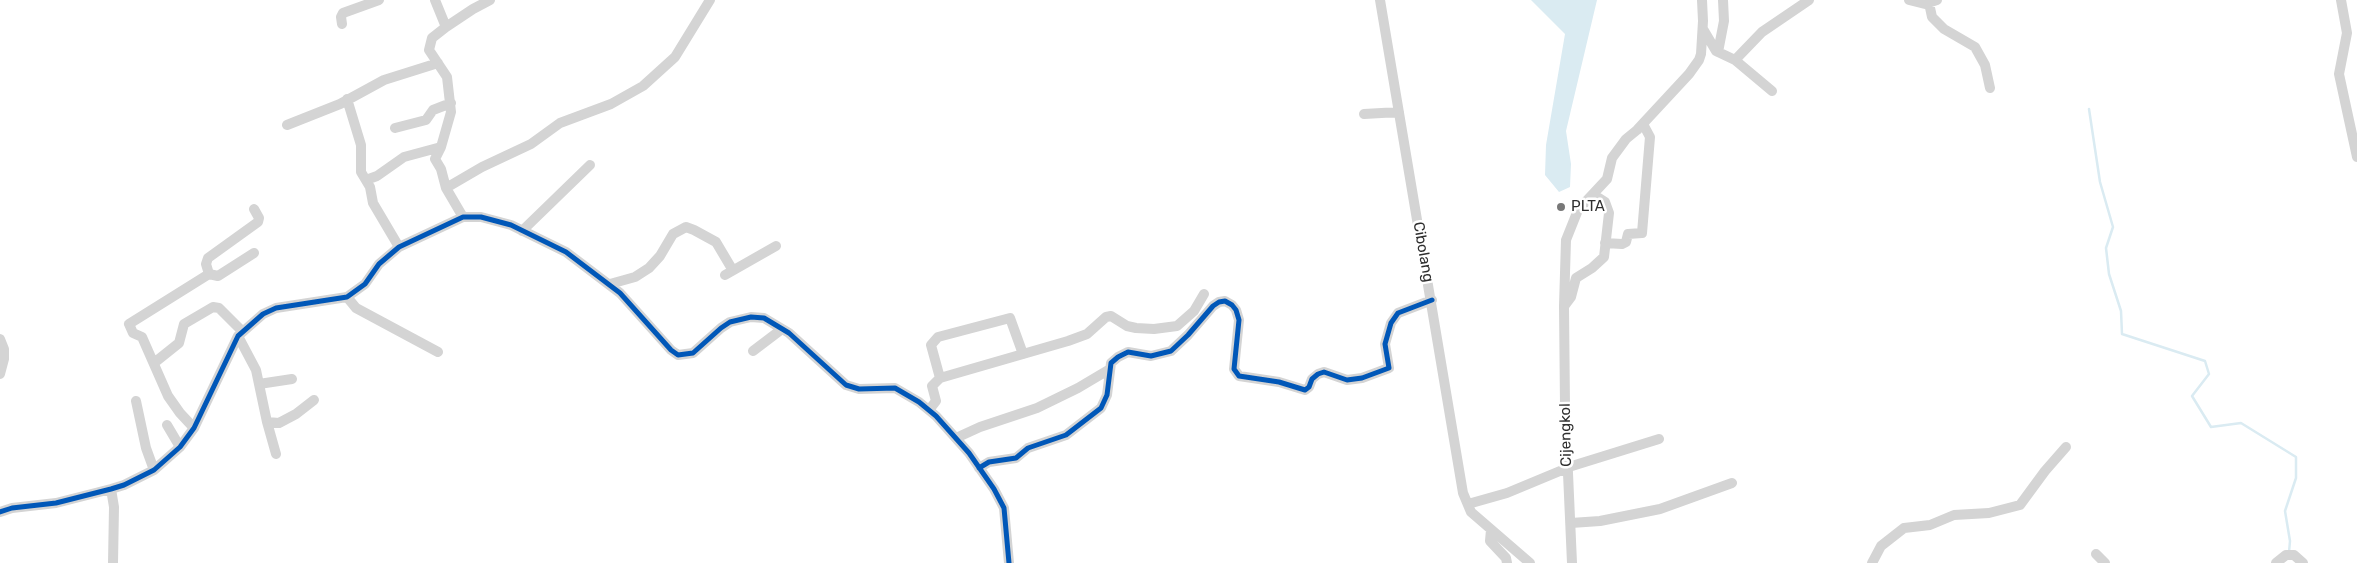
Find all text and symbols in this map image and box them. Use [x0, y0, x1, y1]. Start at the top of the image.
place label: PLTA [1571, 198, 1605, 216]
marker: PLTA [1555, 201, 1567, 213]
street label: Cibolang [1409, 220, 1437, 284]
street label: Cijengkol [1556, 403, 1576, 467]

